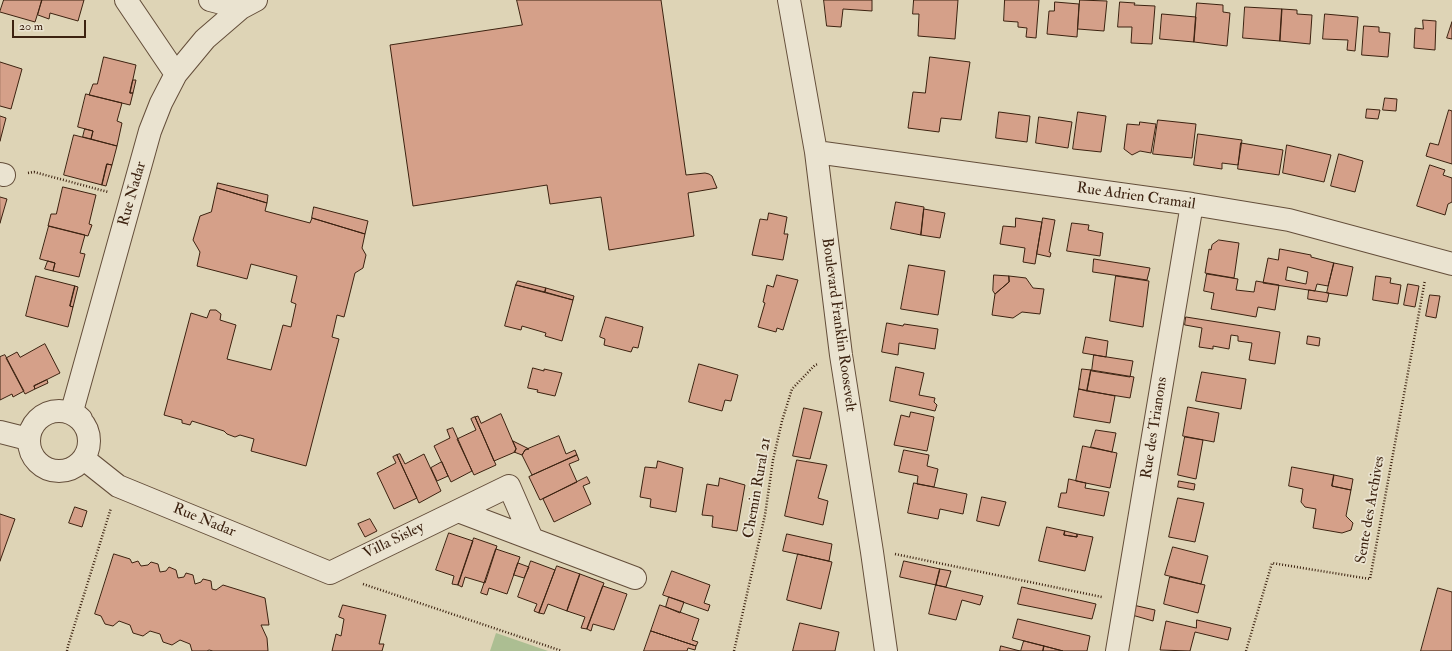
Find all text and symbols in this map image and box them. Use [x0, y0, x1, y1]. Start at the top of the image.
scale bar [14, 12, 88, 38]
text: 20 m [19, 19, 43, 34]
street label: Rue Nadar [115, 160, 151, 228]
street label: Rue Adrien Cramail [1076, 180, 1196, 214]
street label: Boulevard Franklin Roosevelt [817, 237, 859, 413]
street label: Rue des Trianons [1138, 376, 1172, 480]
street label: Chemin Rural 21 [740, 436, 776, 540]
street label: Sente des Archives [1353, 455, 1389, 565]
street label: Rue Nadar [170, 500, 238, 542]
street label: Villa Sisley [361, 519, 427, 563]

